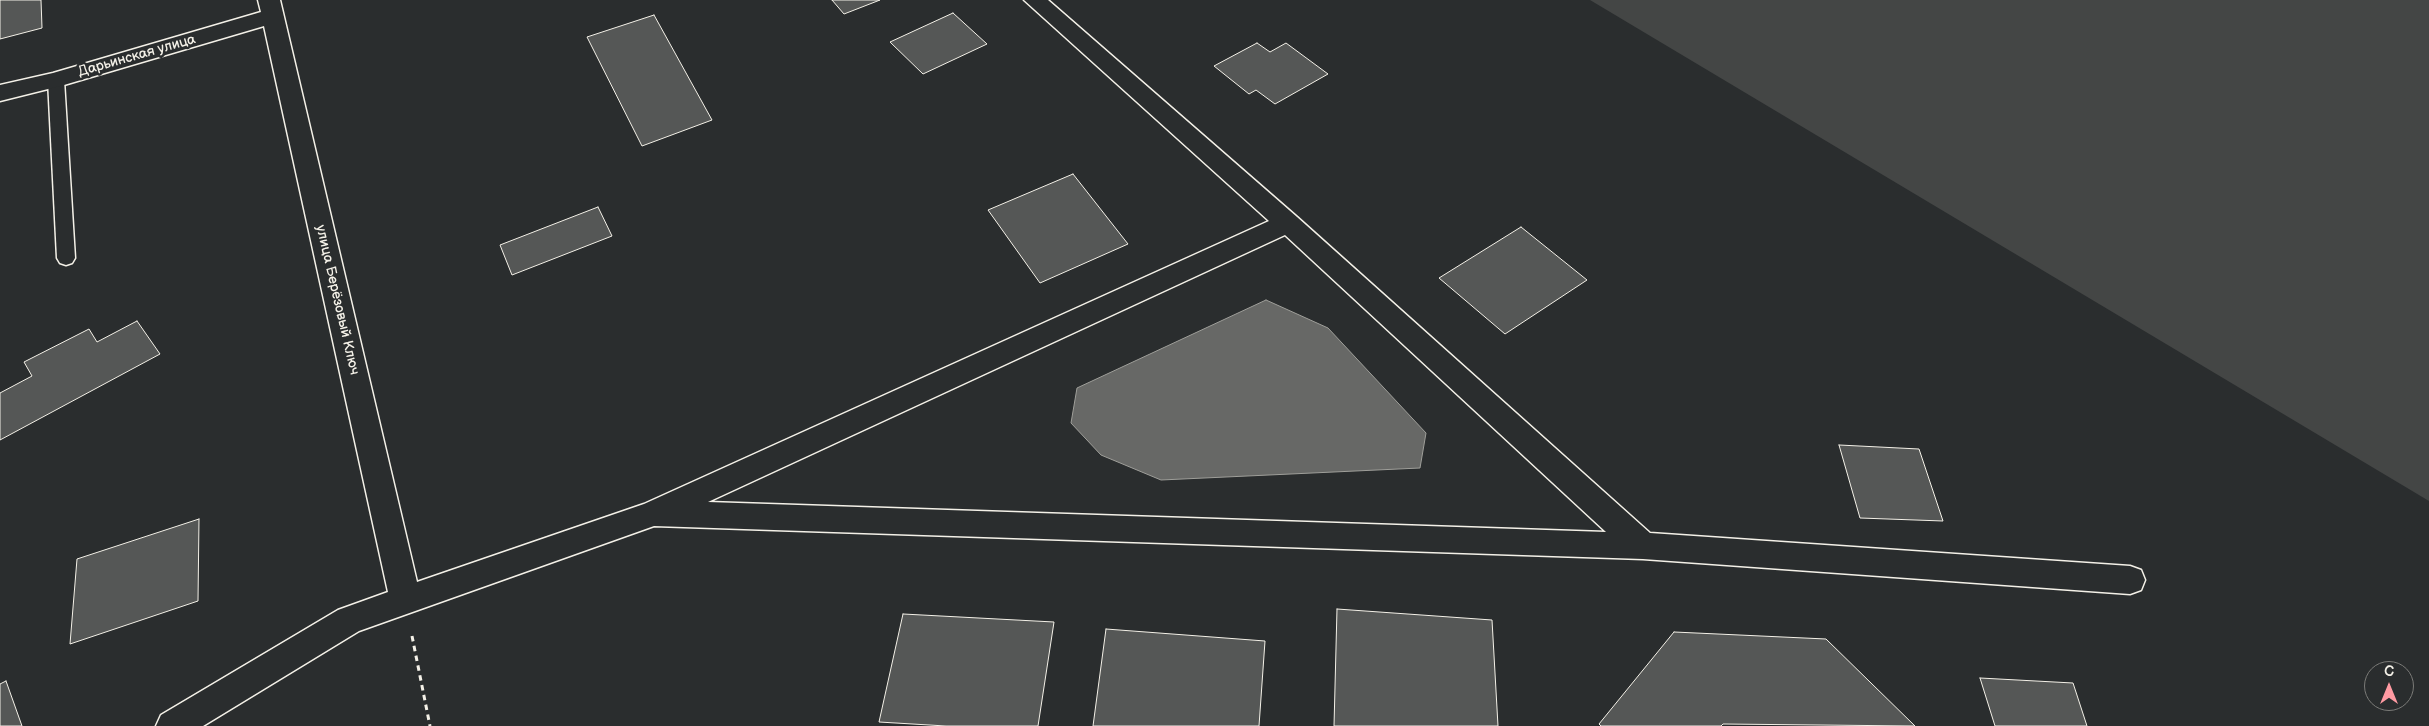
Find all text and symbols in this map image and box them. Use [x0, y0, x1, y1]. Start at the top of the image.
street label: Дарьинская улица [76, 31, 198, 81]
street label: улица Берёзовый Ключ [312, 223, 362, 377]
north arrow [2364, 661, 2414, 711]
text: С [2384, 663, 2394, 680]

